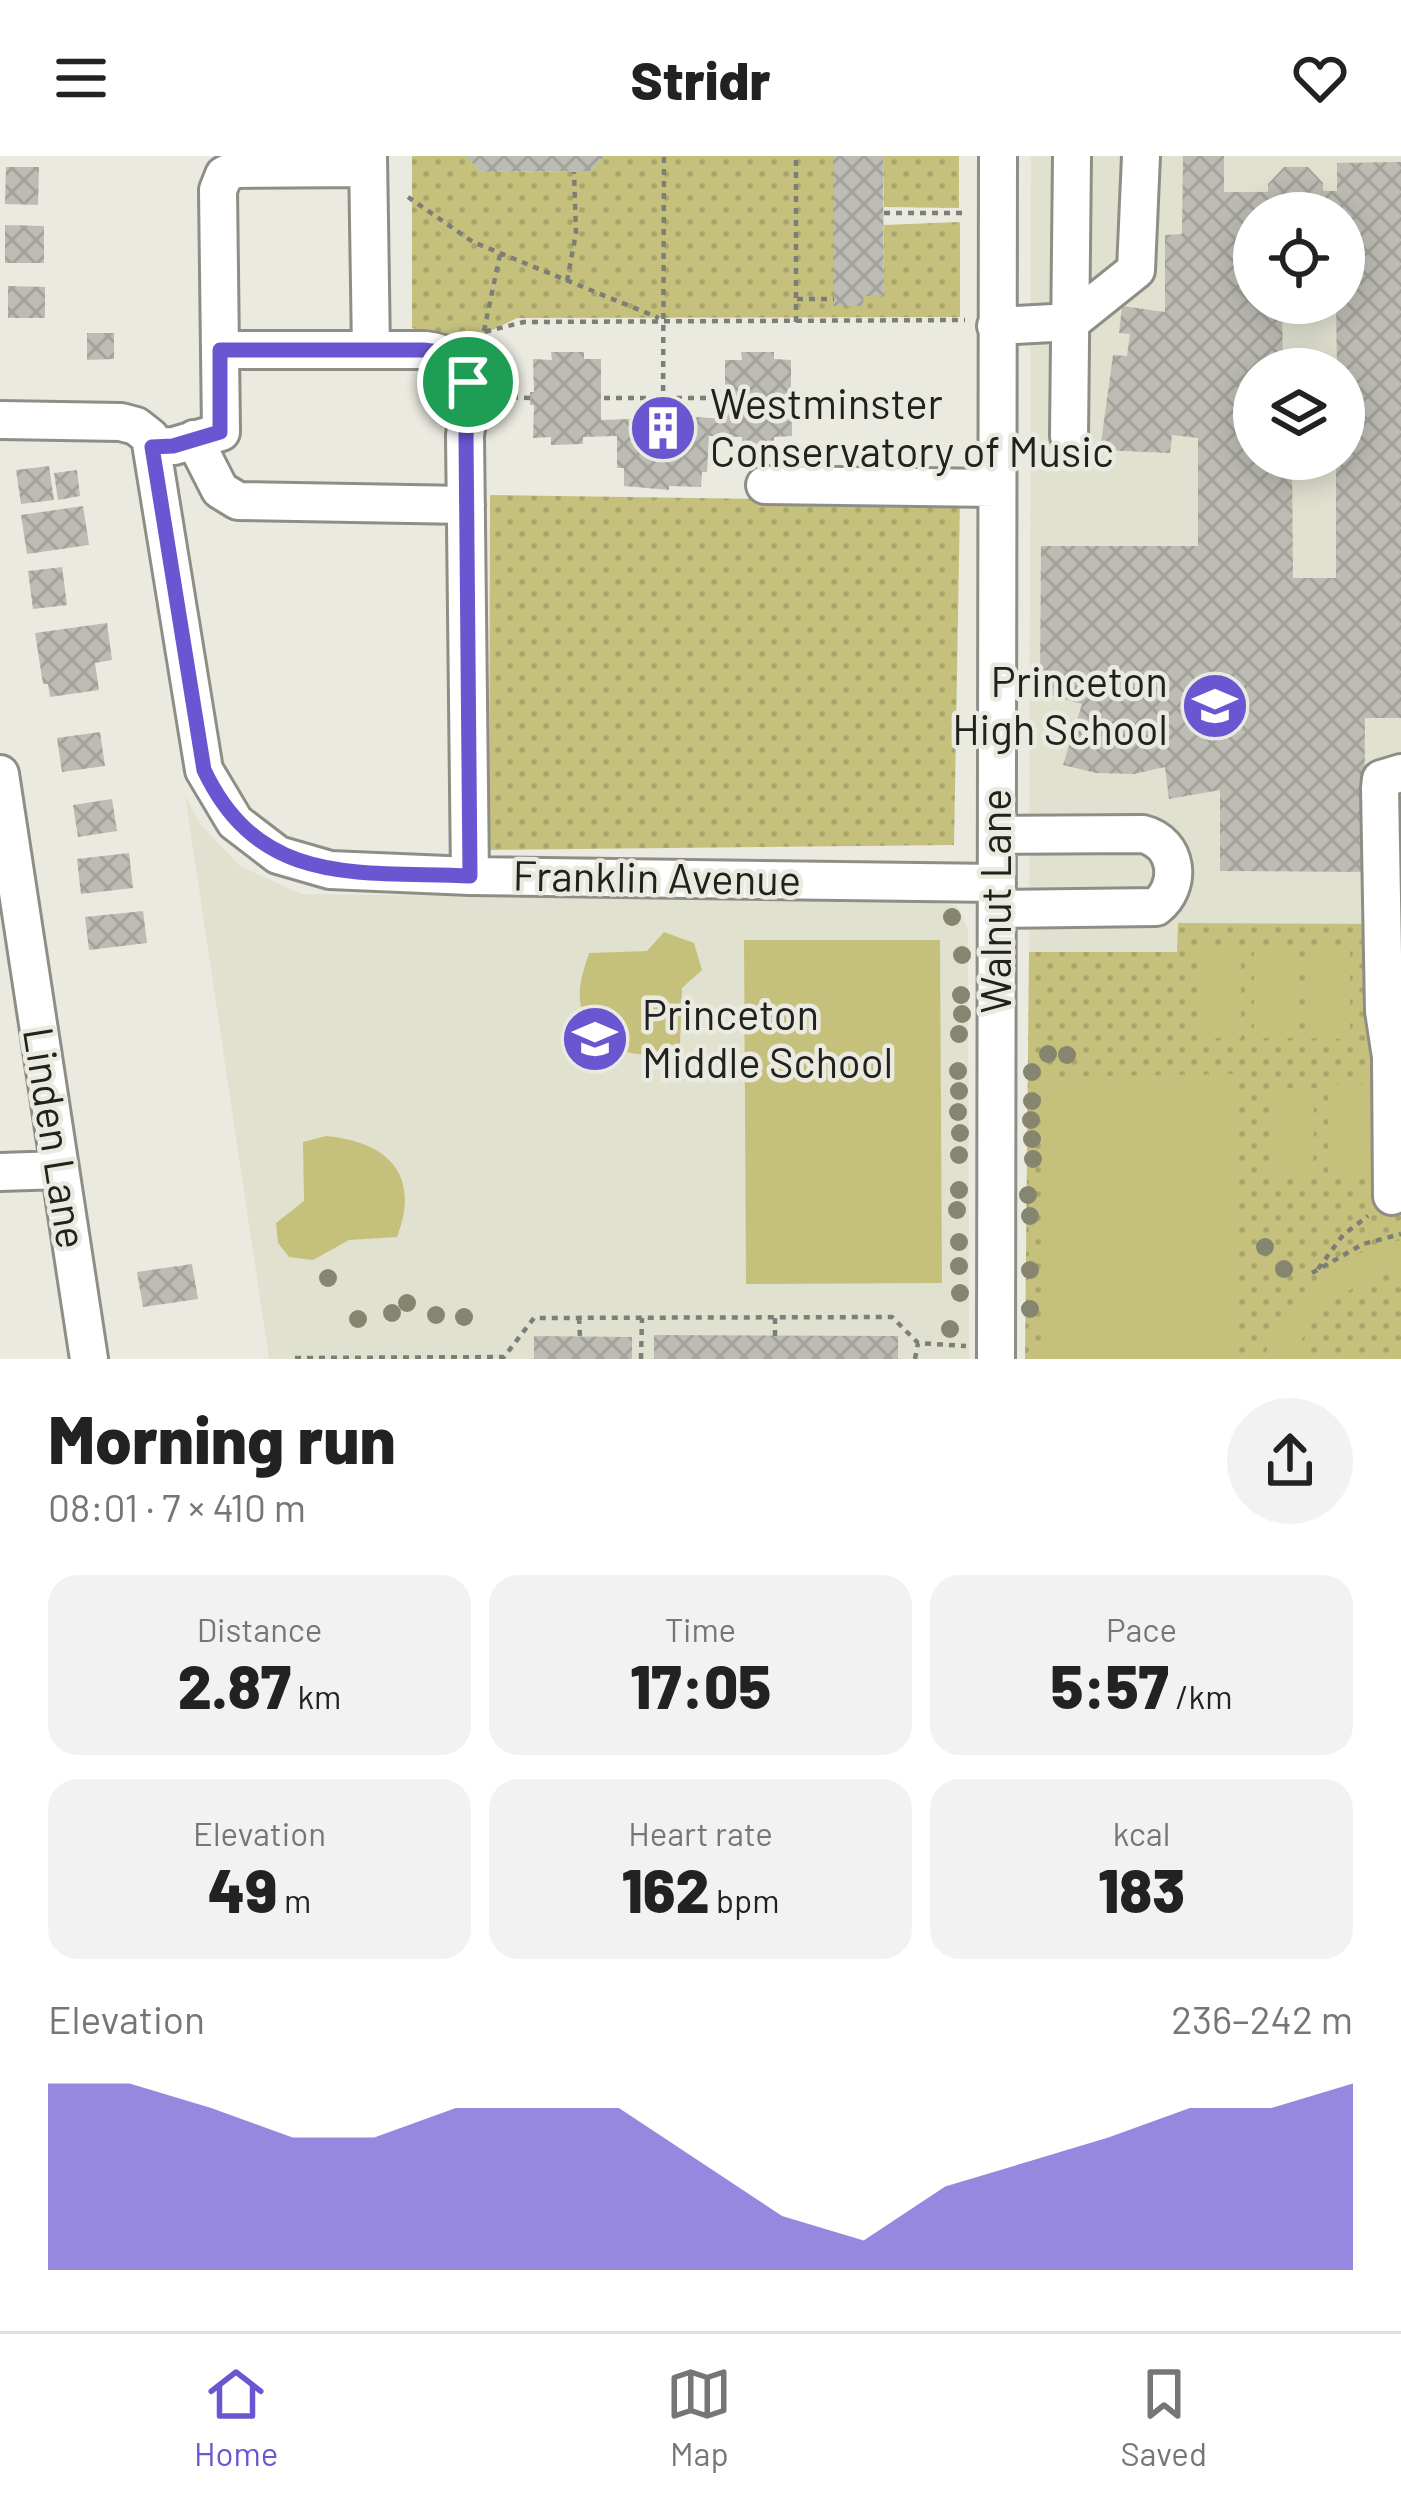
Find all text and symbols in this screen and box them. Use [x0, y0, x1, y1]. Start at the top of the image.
icon: menu [48, 45, 114, 111]
icon: heart [1287, 45, 1353, 111]
text: Stridr [631, 46, 770, 111]
map controls [1233, 192, 1365, 480]
button: locate [1233, 192, 1365, 324]
pin [417, 331, 519, 433]
button: layers [1233, 348, 1365, 480]
icon: arrive [435, 349, 501, 415]
place label: Westminster Conservatory of Music [710, 377, 1114, 476]
building icon: Westminster Conservatory of Music [628, 393, 698, 463]
place label: Princeton High School [952, 655, 1168, 754]
school or university icon: Princeton High School [1180, 671, 1250, 741]
street label: Walnut Lane [969, 789, 1019, 1013]
street label: Franklin Avenue [512, 848, 802, 904]
place label: Princeton Middle School [642, 988, 893, 1086]
school or university icon: Princeton Middle School [560, 1004, 630, 1074]
street label: Linden Lane [15, 1023, 99, 1252]
text: Morning run [48, 1398, 396, 1477]
button: share [1227, 1398, 1353, 1524]
text: 08:01 · 7 × 410 m [48, 1483, 306, 1530]
text: Distance [197, 1609, 322, 1649]
text: Time [665, 1609, 736, 1649]
text: Pace [1106, 1609, 1177, 1649]
text: 2.87 [178, 1649, 291, 1721]
text: 17:05 [630, 1649, 771, 1721]
text: 5:57 [1051, 1649, 1169, 1721]
text: km [291, 1676, 341, 1716]
text: /km [1169, 1676, 1232, 1716]
text: Elevation [193, 1813, 326, 1853]
text: Heart rate [628, 1813, 773, 1853]
text: kcal [1113, 1813, 1170, 1853]
text: 49 [208, 1853, 277, 1925]
text: 162 [621, 1853, 709, 1925]
text: 183 [1098, 1853, 1185, 1925]
text: m [277, 1880, 311, 1920]
text: bpm [709, 1880, 780, 1920]
text: Elevation [48, 1995, 205, 2042]
text: 236–242 m [1171, 1995, 1353, 2042]
tab: Home [194, 2361, 278, 2473]
tab: Map [666, 2361, 732, 2473]
tab: Saved [1120, 2361, 1207, 2473]

